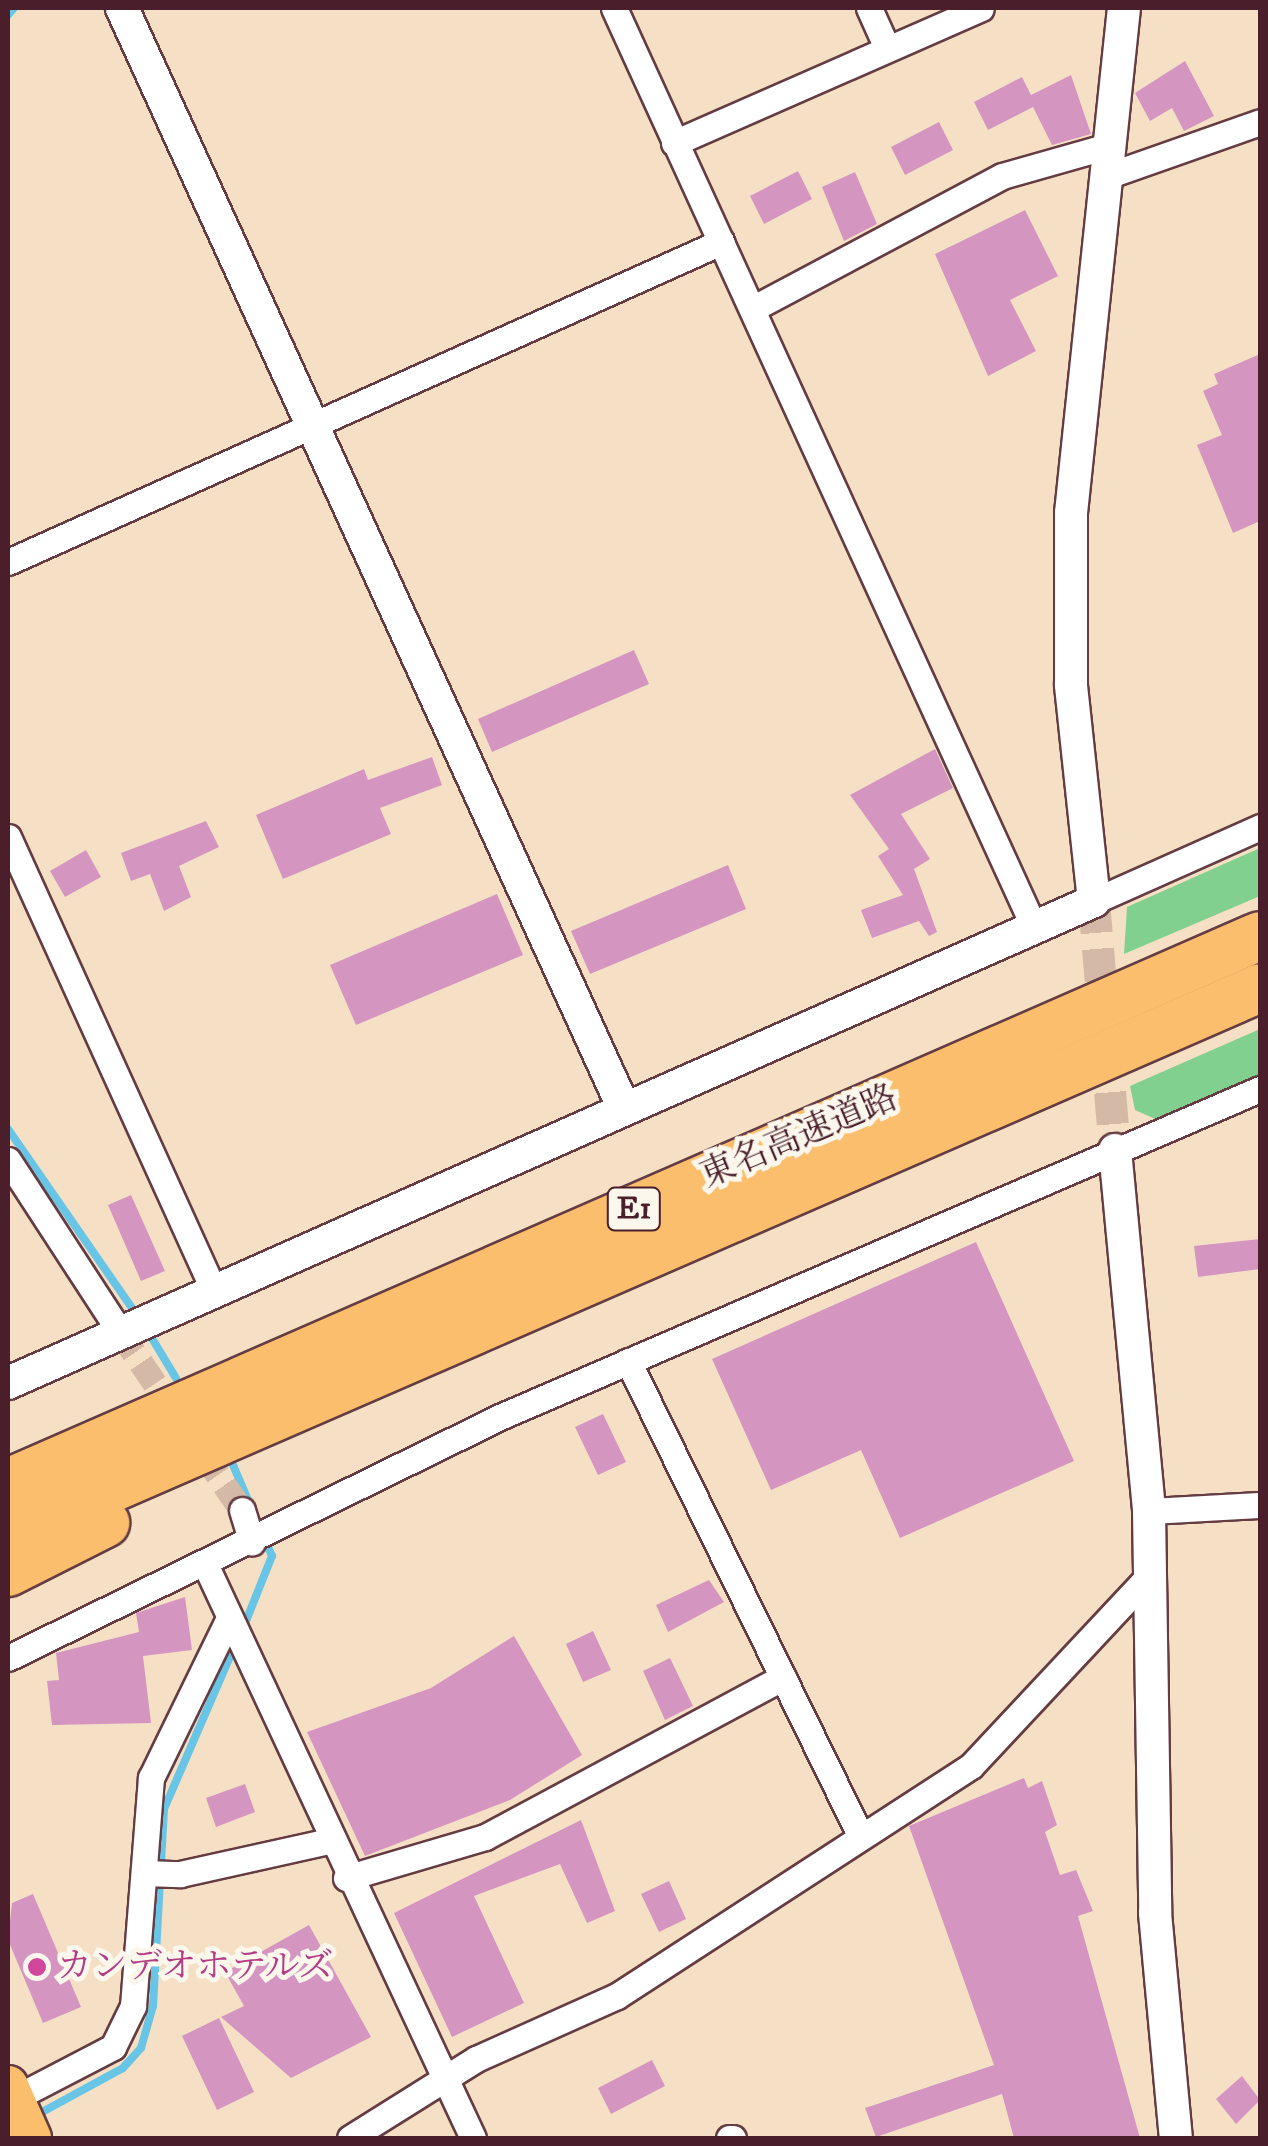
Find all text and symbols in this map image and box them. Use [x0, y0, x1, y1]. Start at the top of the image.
street label: 東名高速道路 [694, 1077, 904, 1197]
road number: E1 [606, 1182, 662, 1236]
place label: カンデオホテルズ [57, 1946, 337, 1988]
marker: カンデオホテルズ [26, 1956, 48, 1978]

